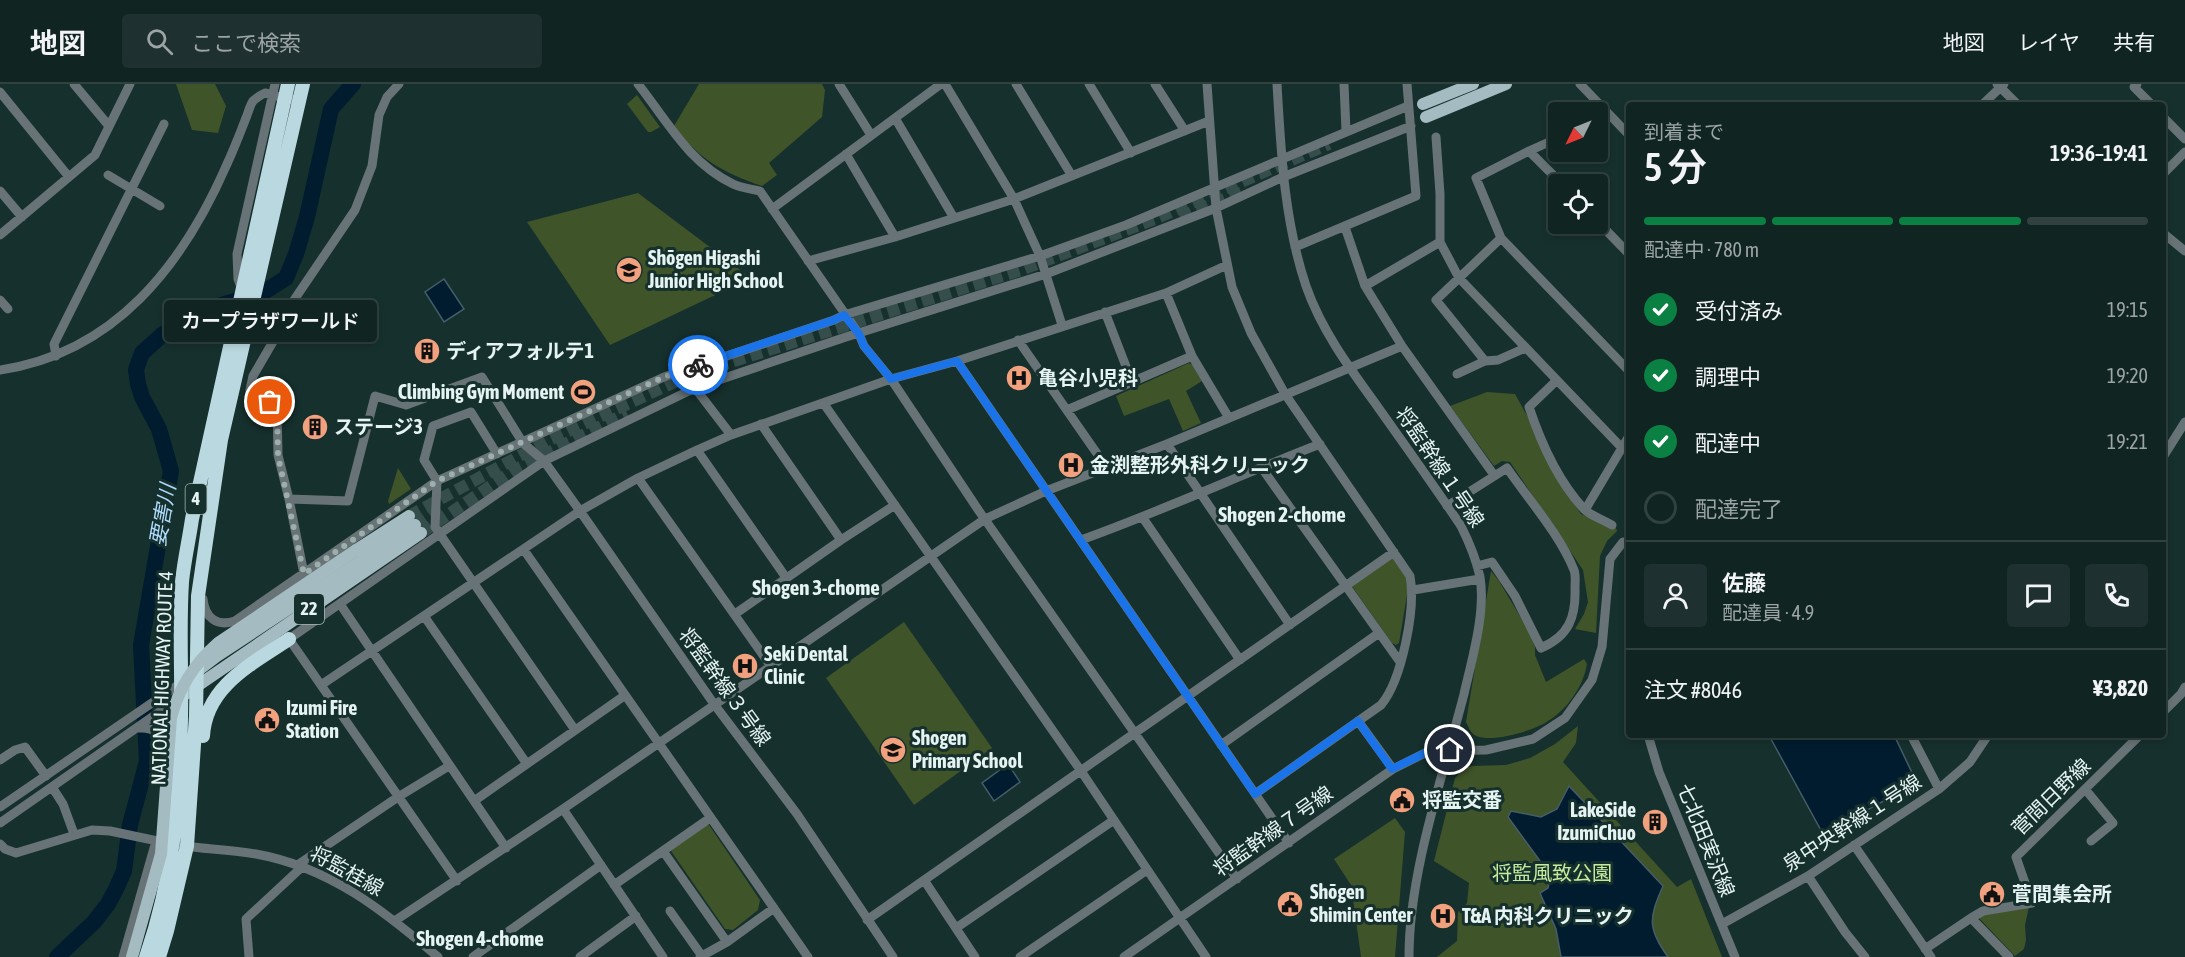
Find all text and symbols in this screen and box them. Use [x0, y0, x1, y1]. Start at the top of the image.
search box [122, 14, 542, 68]
icon: search [143, 25, 176, 58]
text: 地図 [30, 27, 86, 59]
text: ここで検索 [191, 30, 301, 56]
text: 地図 [1943, 30, 1985, 54]
text: レイヤ [2018, 30, 2080, 54]
text: 共有 [2113, 30, 2155, 54]
north arrow [1548, 102, 1608, 162]
map controls [1548, 102, 1608, 234]
text: 到着まで [1644, 120, 1724, 143]
text: 19:36–19:41 [2050, 140, 2148, 166]
text: 5 分 [1644, 145, 1707, 189]
button: locate [1548, 174, 1608, 234]
text: 配達中 · 780 m [1644, 238, 1759, 261]
place label: Shōgen Higashi Junior High School [647, 246, 784, 292]
school or university icon: Shōgen Higashi Junior High School [614, 255, 644, 285]
icon: check [1644, 293, 1677, 326]
text: 受付済み [1695, 298, 1783, 324]
text: 19:15 [2107, 298, 2148, 321]
callout: カープラザワールド [164, 300, 376, 342]
text: カープラザワールド [181, 309, 360, 332]
courier [668, 335, 728, 395]
building icon: ディアフォルテ1 [412, 336, 442, 366]
place label: ディアフォルテ1 [446, 339, 594, 362]
icon: bike [682, 349, 715, 382]
icon: check [1644, 359, 1677, 392]
hospital icon: 亀谷小児科 [1004, 363, 1034, 393]
text: 調理中 [1695, 364, 1761, 390]
text: 19:20 [2107, 364, 2148, 387]
place label: 亀谷小児科 [1038, 366, 1138, 389]
pin [244, 376, 295, 427]
sports icon: Climbing Gym Moment [568, 377, 598, 407]
place label: Climbing Gym Moment [398, 380, 564, 403]
icon: bag [253, 385, 286, 418]
street label: 将監幹線１号線 [1392, 402, 1489, 531]
building icon: ステージ3 [300, 412, 330, 442]
place label: ステージ3 [334, 415, 423, 438]
icon: check [1644, 425, 1677, 458]
text: 配達中 [1695, 430, 1761, 456]
text: 19:21 [2107, 430, 2148, 453]
hospital icon: 金渕整形外科クリニック [1056, 450, 1086, 480]
place label: 金渕整形外科クリニック [1090, 453, 1310, 476]
water label: 要害川 [145, 480, 180, 548]
road number: 4 [186, 484, 206, 514]
text: 配達完了 [1695, 496, 1783, 522]
district label: Shogen 2-chome [1218, 502, 1346, 526]
button: person [1644, 564, 1707, 627]
button: chat [2007, 564, 2070, 627]
button: phone [2085, 564, 2148, 627]
street label: NATIONAL HIGHWAY ROUTE 4 [146, 570, 177, 786]
text: 佐藤 [1722, 570, 1766, 596]
district label: Shogen 3-chome [752, 575, 880, 599]
road number: 22 [294, 594, 324, 624]
text: 配達員 · 4.9 [1722, 601, 1814, 624]
street label: 将監幹線３号線 [675, 623, 776, 750]
place label: Seki Dental Clinic [764, 642, 849, 688]
hospital icon: Seki Dental Clinic [730, 651, 760, 681]
text: ¥3,820 [2093, 675, 2148, 701]
text: 注文 #8046 [1644, 677, 1742, 703]
place label: Izumi Fire Station [286, 696, 357, 742]
public building icon: Izumi Fire Station [252, 705, 282, 735]
pin [1424, 724, 1475, 775]
place label: Shogen Primary School [912, 726, 1023, 772]
icon: home [1433, 733, 1466, 766]
school or university icon: Shogen Primary School [878, 735, 908, 765]
street label: 菅間日野線 [2007, 754, 2095, 840]
street label: 泉中央幹線１号線 [1778, 769, 1925, 876]
street label: 七北田実沢線 [1673, 780, 1740, 900]
street label: 将監幹線７号線 [1209, 781, 1337, 880]
public building icon: 将監交番 [1387, 785, 1417, 815]
place label: 将監交番 [1422, 788, 1502, 811]
place label: LakeSide IzumiChuo [1557, 798, 1636, 844]
building icon: LakeSide IzumiChuo [1640, 807, 1670, 837]
street label: 将監桂線 [307, 841, 388, 900]
park label: 将監風致公園 [1492, 861, 1612, 884]
public building icon: 菅間集会所 [1977, 879, 2007, 909]
place label: Shōgen Shimin Center [1310, 880, 1414, 926]
place label: 菅間集会所 [2012, 882, 2112, 905]
public building icon: Shōgen Shimin Center [1275, 889, 1305, 919]
hospital icon: T&A 内科クリニック [1428, 901, 1458, 931]
place label: T&A 内科クリニック [1462, 904, 1634, 927]
district label: Shogen 4-chome [416, 926, 544, 950]

